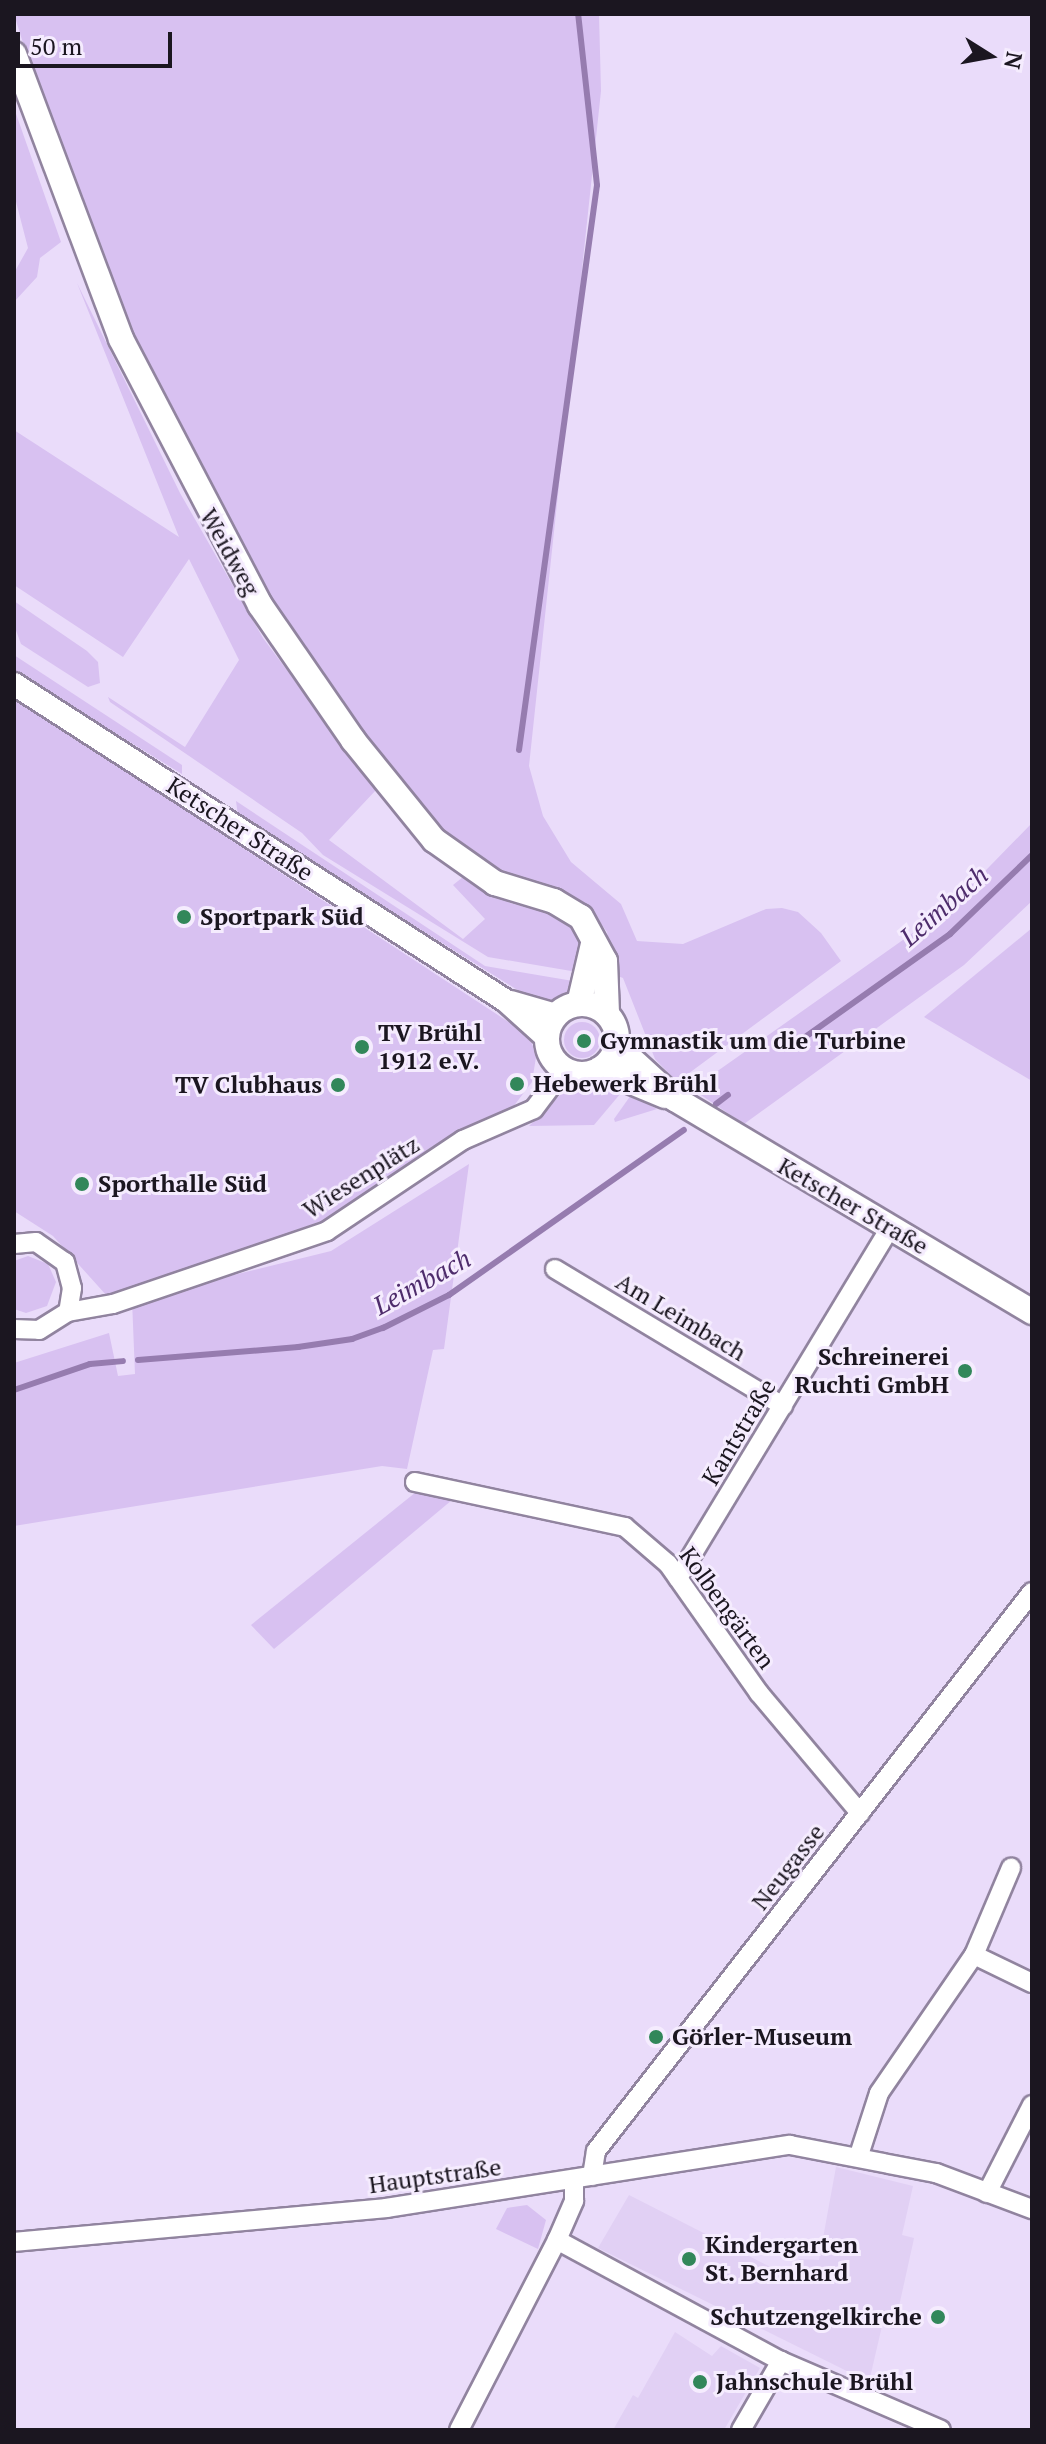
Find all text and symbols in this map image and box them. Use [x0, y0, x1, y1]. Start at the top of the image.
scale bar [20, 16, 176, 66]
north arrow [950, 16, 1030, 96]
text: 50 m [30, 30, 82, 62]
text: N [998, 50, 1030, 72]
street label: Weidweg [194, 503, 266, 601]
street label: Ketscher Straße [161, 771, 319, 887]
water label: Leimbach [894, 859, 994, 953]
place label: Sportpark Süd [200, 903, 364, 931]
marker: Sportpark Süd [175, 908, 193, 926]
place label: TV Brühl 1912 e.V. [378, 1019, 482, 1075]
place label: Gymnastik um die Turbine [600, 1027, 906, 1055]
marker: Gymnastik um die Turbine [575, 1032, 593, 1050]
marker: TV Brühl 1912 e.V. [353, 1038, 371, 1056]
place label: Hebewerk Brühl [533, 1070, 717, 1098]
place label: TV Clubhaus [175, 1071, 322, 1099]
marker: Hebewerk Brühl [508, 1075, 526, 1093]
marker: TV Clubhaus [329, 1076, 347, 1094]
street label: Wiesenplätz [297, 1130, 425, 1224]
street label: Ketscher Straße [773, 1151, 933, 1261]
place label: Sporthalle Süd [98, 1170, 267, 1198]
marker: Sporthalle Süd [73, 1175, 91, 1193]
water label: Leimbach [368, 1243, 476, 1321]
street label: Am Leimbach [611, 1267, 751, 1367]
place label: Schreinerei Ruchti GmbH [795, 1343, 949, 1399]
marker: Schreinerei Ruchti GmbH [956, 1362, 974, 1380]
street label: Kantstraße [696, 1374, 782, 1490]
street label: Kolbengärten [673, 1542, 781, 1674]
street label: Neugasse [746, 1818, 830, 1916]
place label: Görler-Museum [672, 2023, 852, 2051]
marker: Görler-Museum [647, 2028, 665, 2046]
street label: Hauptstraße [367, 2152, 503, 2200]
place label: Kindergarten St. Bernhard [705, 2231, 858, 2287]
marker: Kindergarten St. Bernhard [680, 2250, 698, 2268]
place label: Schutzengelkirche [710, 2303, 922, 2331]
marker: Schutzengelkirche [929, 2308, 947, 2326]
place label: Jahnschule Brühl [716, 2368, 913, 2396]
marker: Jahnschule Brühl [691, 2373, 709, 2391]

